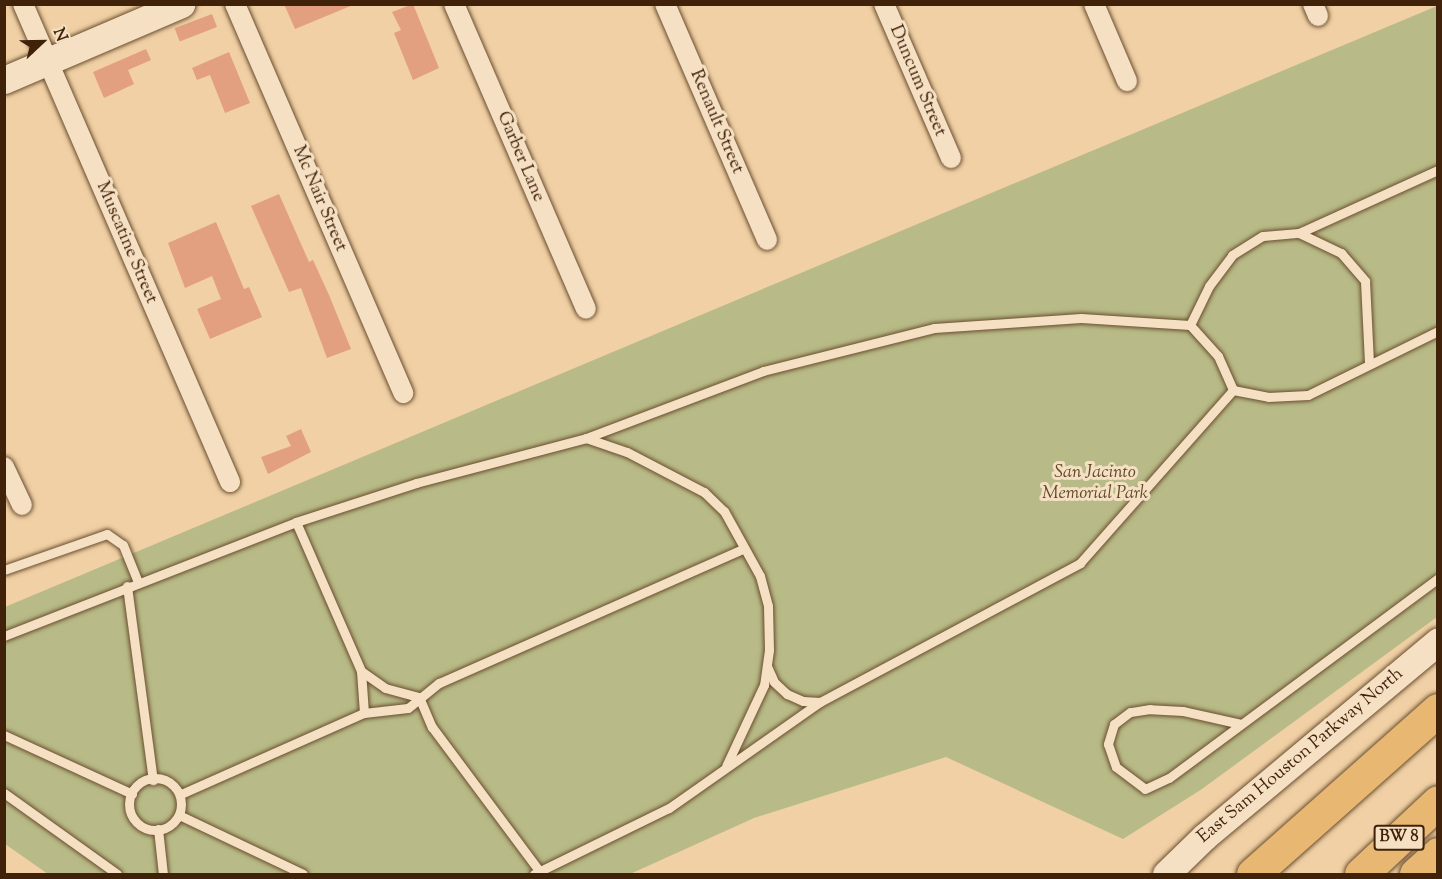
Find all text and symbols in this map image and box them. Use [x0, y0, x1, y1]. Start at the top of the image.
north arrow [12, 12, 72, 72]
street label: Duncum Street [884, 22, 950, 140]
text: N [46, 25, 72, 45]
street label: Renault Street [684, 67, 748, 177]
street label: Garber Lane [491, 109, 549, 205]
street label: Mc Nair Street [287, 143, 351, 255]
street label: Muscatine Street [91, 179, 161, 307]
park label: San Jacinto Memorial Park [1042, 463, 1148, 506]
street label: East Sam Houston Parkway North [1194, 664, 1408, 848]
road number: BW 8 [1374, 825, 1424, 851]

